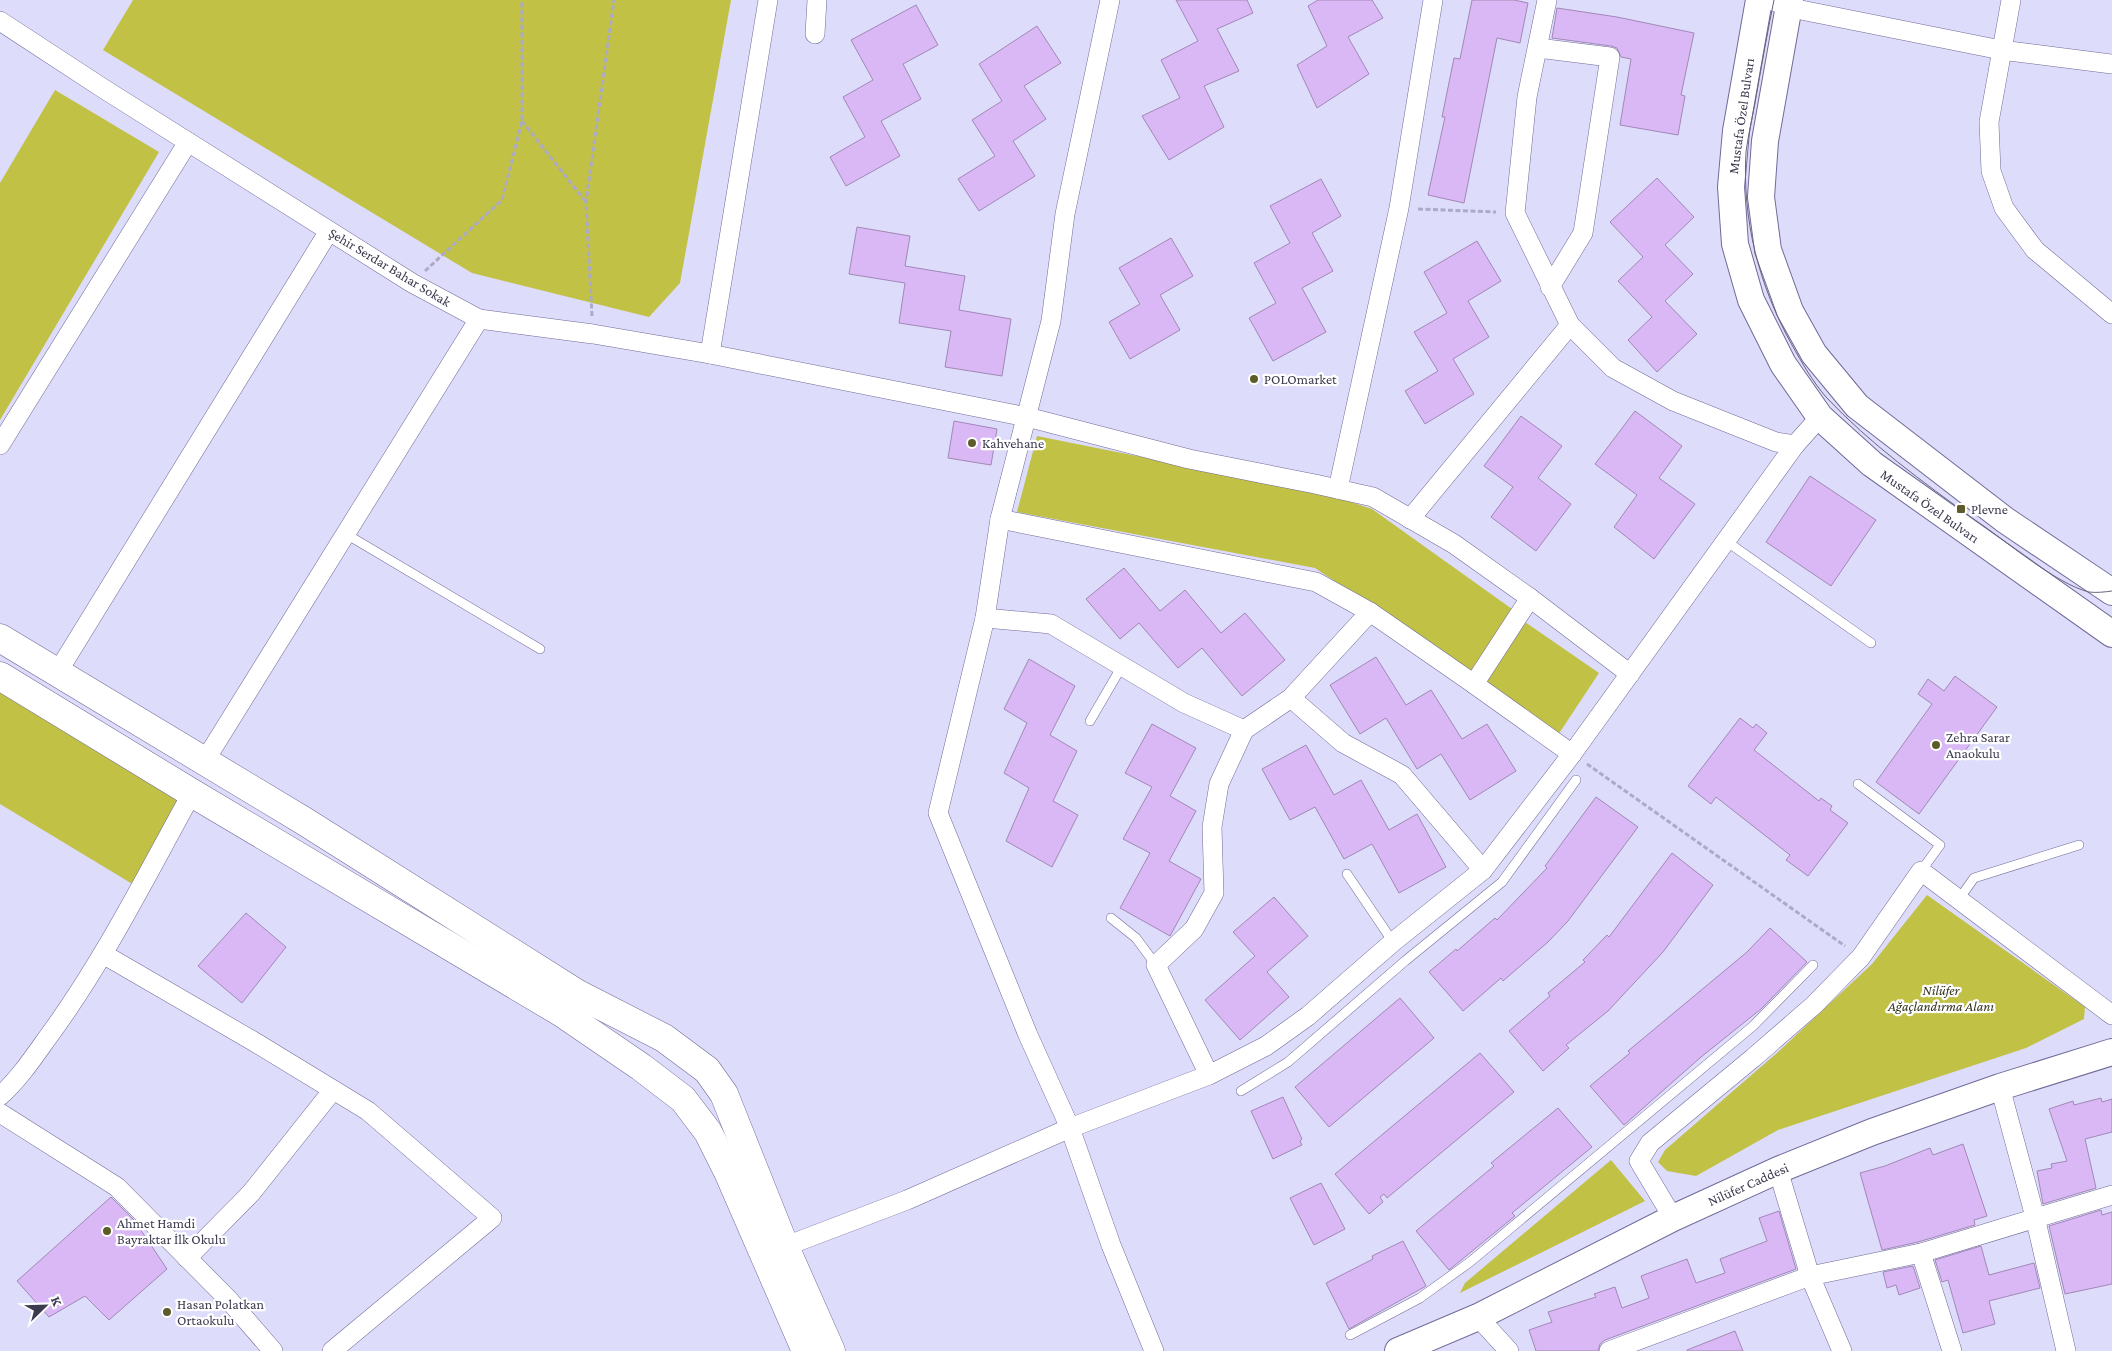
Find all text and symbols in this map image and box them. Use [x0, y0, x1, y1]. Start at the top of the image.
street label: Mustafa Özel Bulvarı [1725, 57, 1757, 175]
street label: Şehir Serdar Bahar Sokak [326, 224, 454, 310]
place label: POLOmarket [1264, 371, 1337, 387]
marker: POLOmarket [1248, 373, 1260, 385]
place label: Kahvehane [982, 435, 1044, 451]
marker: Kahvehane [966, 437, 978, 449]
street label: Mustafa Özel Bulvarı [1878, 466, 1983, 546]
place label: Plevne [1971, 501, 2008, 517]
marker: Plevne [1955, 503, 1967, 515]
place label: Zehra Sarar Anaokulu [1946, 729, 2010, 761]
marker: Zehra Sarar Anaokulu [1930, 739, 1942, 751]
park label: Nilüfer Ağaçlandırma Alanı [1887, 982, 1994, 1014]
street label: Nilüfer Caddesi [1705, 1159, 1791, 1209]
place label: Ahmet Hamdi Bayraktar İlk Okulu [117, 1215, 226, 1247]
marker: Ahmet Hamdi Bayraktar İlk Okulu [101, 1225, 113, 1237]
north arrow [20, 1281, 70, 1331]
text: K [48, 1294, 66, 1309]
place label: Hasan Polatkan Ortaokulu [177, 1296, 264, 1328]
marker: Hasan Polatkan Ortaokulu [161, 1306, 173, 1318]

